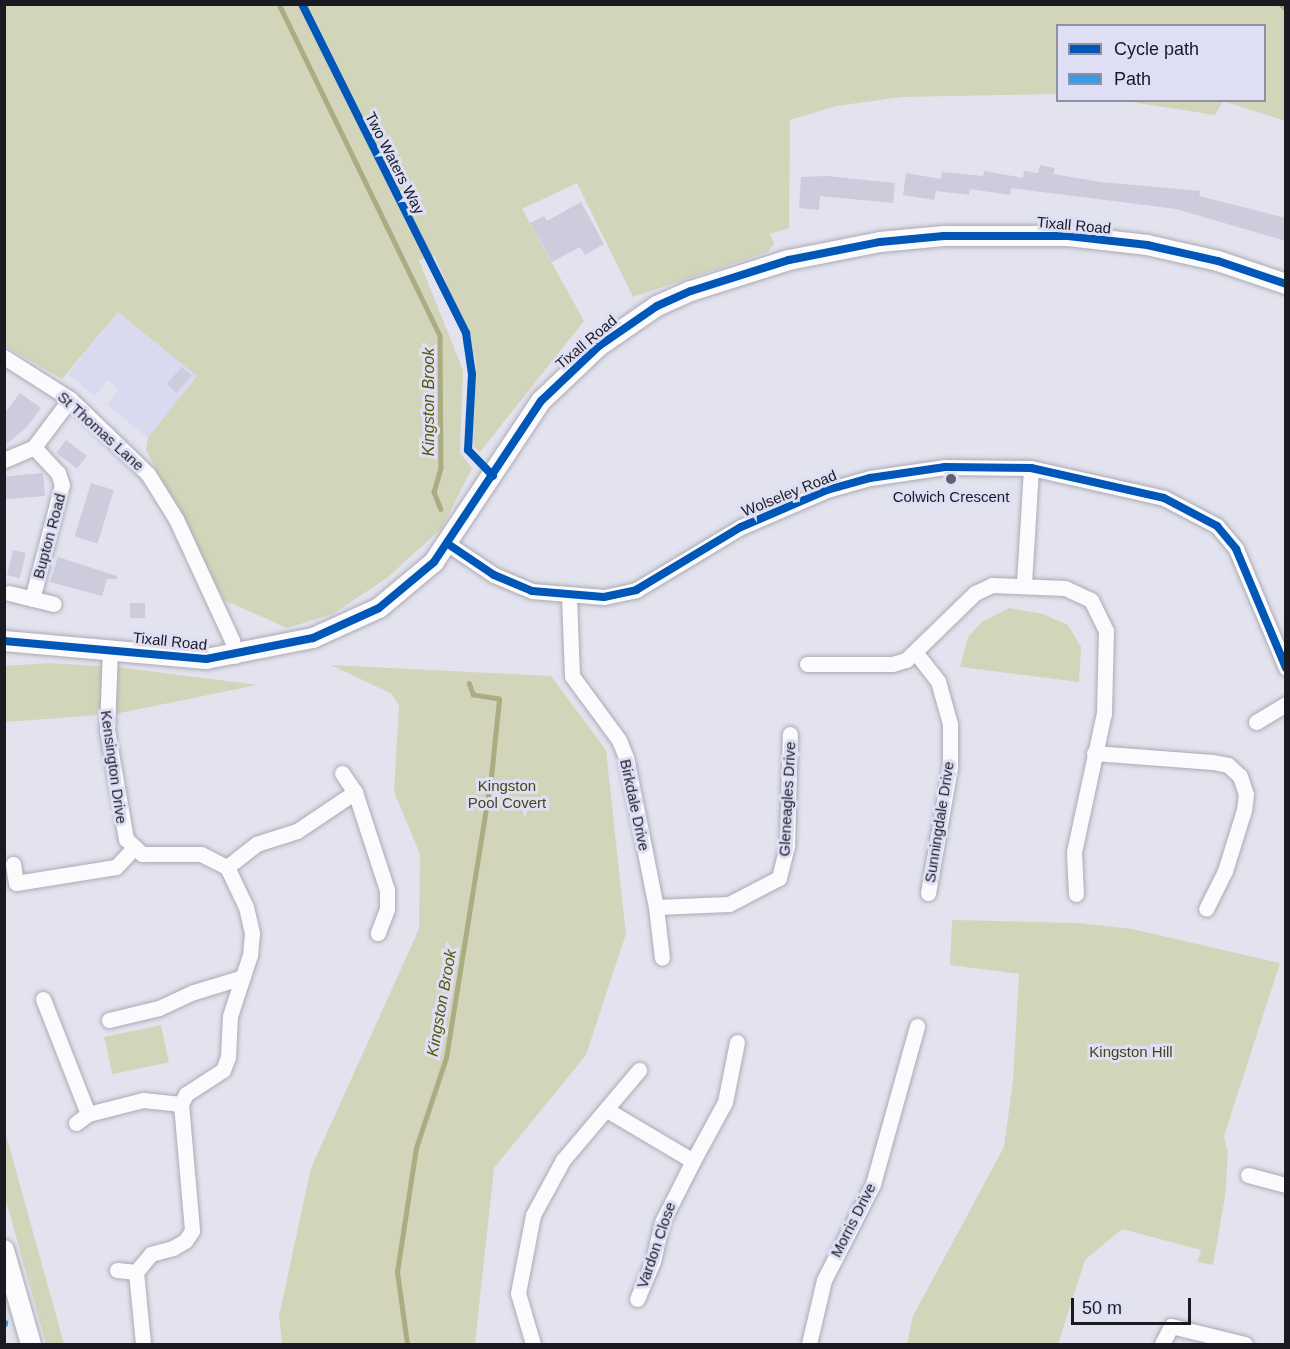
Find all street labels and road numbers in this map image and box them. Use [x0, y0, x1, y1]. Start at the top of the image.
street label: Two Waters Way [362, 109, 428, 217]
street label: Tixall Road [1036, 213, 1112, 237]
street label: Tixall Road [552, 311, 620, 373]
street label: St Thomas Lane [54, 387, 148, 475]
street label: Wolseley Road [739, 466, 839, 520]
street label: Bupton Road [29, 491, 69, 581]
street label: Tixall Road [132, 628, 208, 654]
street label: Kensington Drive [97, 709, 131, 825]
street label: Gleneagles Drive [775, 741, 799, 857]
street label: Birkdale Drive [616, 757, 654, 853]
street label: Sunningdale Drive [921, 760, 957, 884]
street label: Morris Drive [827, 1180, 879, 1260]
street label: Vardon Close [633, 1200, 679, 1290]

